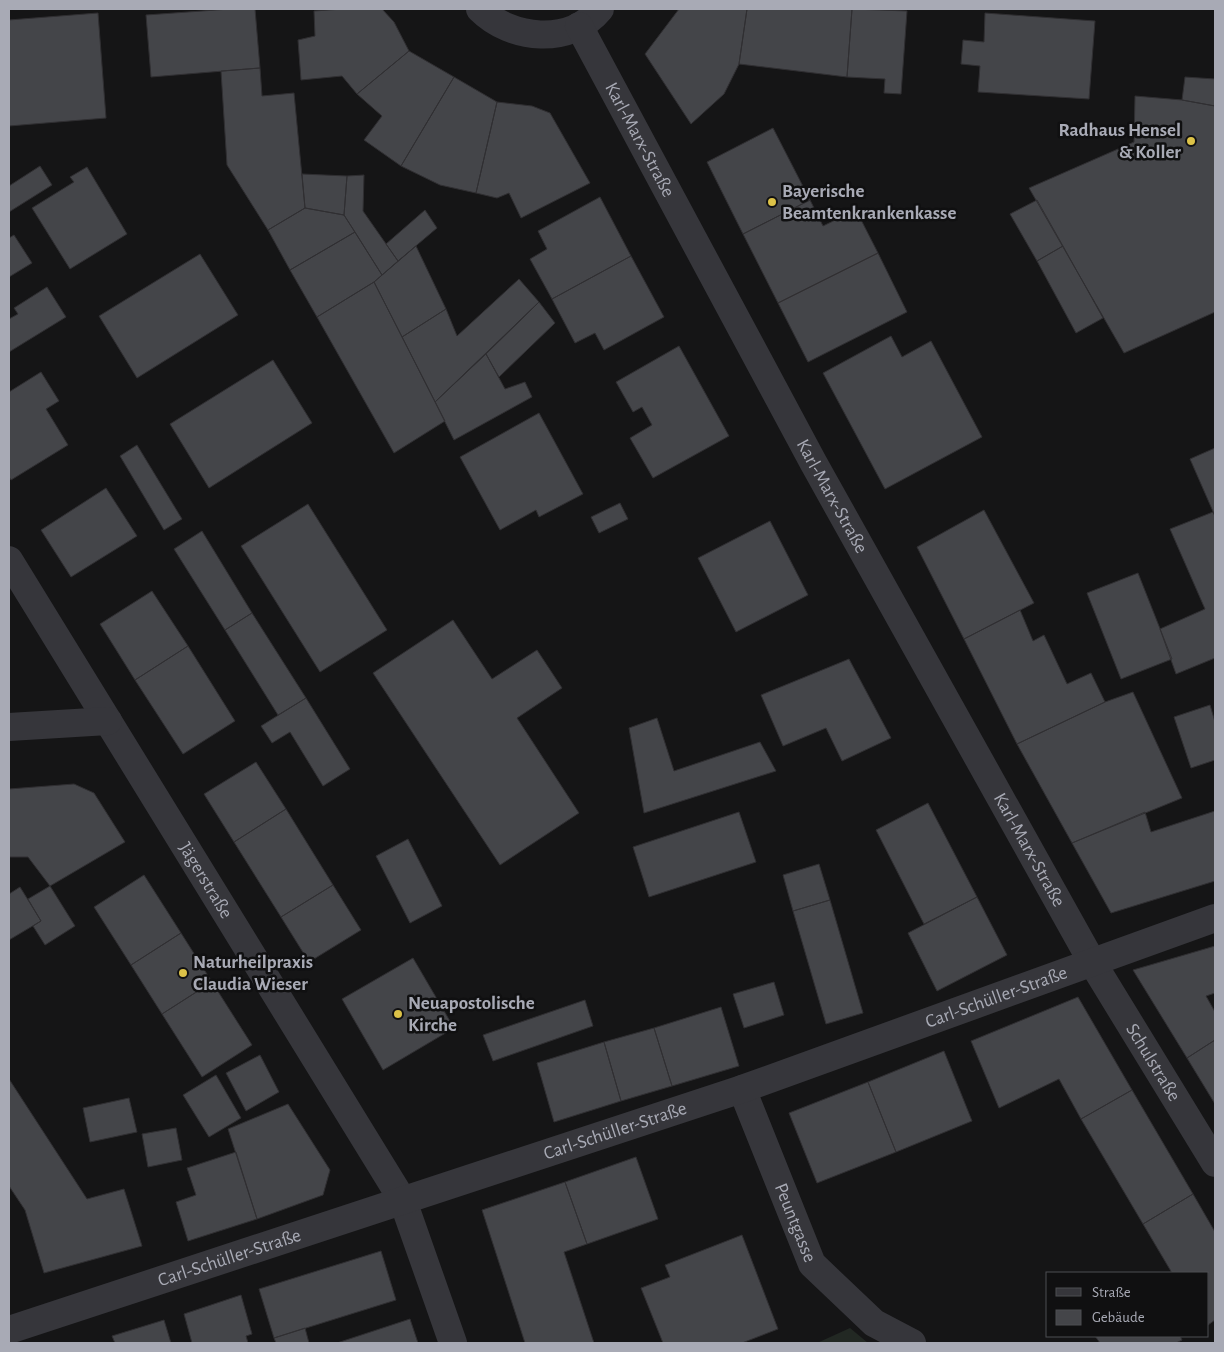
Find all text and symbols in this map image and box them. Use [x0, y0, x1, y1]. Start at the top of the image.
street label: Karl-Marx-Straße [602, 79, 678, 200]
place label: Radhaus Hensel & Koller [1058, 121, 1181, 162]
marker: Radhaus Hensel & Koller [1185, 135, 1197, 147]
place label: Bayerische Beamtenkrankenkasse [782, 182, 956, 223]
marker: Bayerische Beamtenkrankenkasse [766, 196, 778, 208]
street label: Karl-Marx-Straße [793, 436, 871, 556]
street label: Karl-Marx-Straße [990, 790, 1069, 910]
street label: Jägerstraße [175, 839, 236, 922]
place label: Naturheilpraxis Claudia Wieser [193, 953, 313, 994]
street label: Carl-Schüller-Straße [923, 963, 1070, 1031]
marker: Naturheilpraxis Claudia Wieser [177, 967, 189, 979]
place label: Neuapostolische Kirche [408, 994, 535, 1035]
marker: Neuapostolische Kirche [392, 1008, 404, 1020]
street label: Schulstraße [1122, 1020, 1184, 1105]
street label: Carl-Schüller-Straße [541, 1098, 689, 1163]
street label: Peuntgasse [771, 1180, 820, 1265]
street label: Carl-Schüller-Straße [156, 1225, 303, 1290]
legend [1046, 1272, 1209, 1337]
text: Straße [1092, 1285, 1131, 1300]
text: Gebäude [1092, 1310, 1145, 1325]

